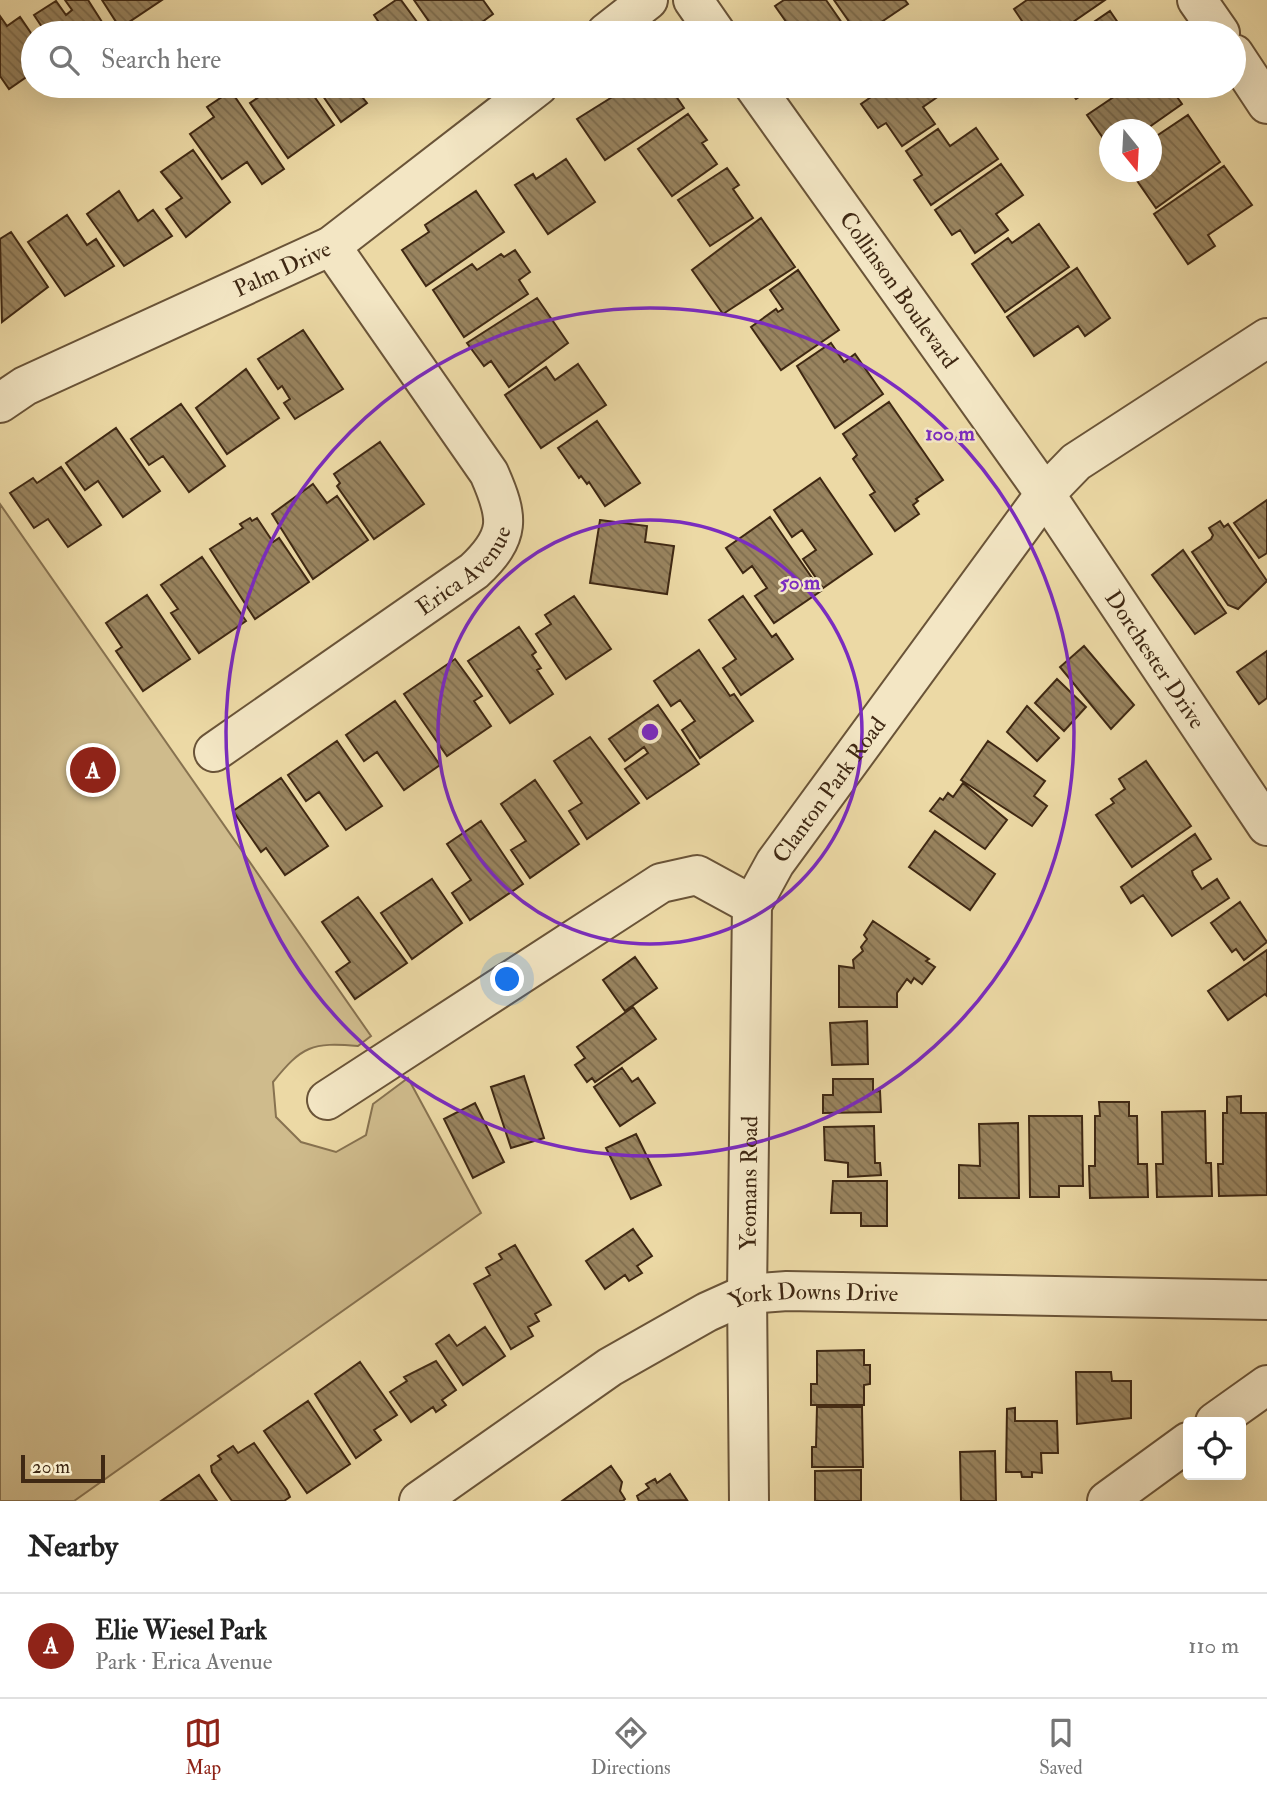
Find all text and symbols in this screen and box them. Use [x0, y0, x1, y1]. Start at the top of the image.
search box [21, 21, 1246, 98]
icon: search [45, 41, 83, 79]
text: Search here [101, 44, 221, 76]
north arrow [1099, 119, 1162, 182]
street label: Collinson Boulevard [833, 206, 965, 374]
street label: Palm Drive [229, 234, 336, 304]
text: 100 m [925, 420, 976, 447]
street label: Erica Avenue [411, 523, 518, 622]
text: 50 m [780, 569, 821, 596]
street label: Dorchester Drive [1098, 585, 1212, 735]
street label: Clanton Park Road [766, 711, 892, 869]
centre of rings [638, 720, 662, 744]
pin: A [70, 744, 116, 796]
your location [490, 962, 524, 996]
street label: Yeomans Road [734, 1116, 764, 1250]
street label: York Downs Drive [724, 1276, 899, 1315]
map controls [1183, 1417, 1246, 1480]
button: locate [1183, 1417, 1246, 1480]
scale bar [21, 1452, 105, 1484]
text: 20 m [32, 1455, 70, 1479]
text: Nearby [28, 1528, 118, 1565]
text: Elie Wiesel Park [95, 1615, 267, 1647]
text: A [44, 1631, 58, 1660]
text: 110 m [1188, 1631, 1239, 1660]
text: Park · Erica Avenue [95, 1647, 272, 1676]
tab: Map [184, 1714, 222, 1780]
tab: Directions [591, 1714, 671, 1780]
tab: Saved [1039, 1714, 1083, 1780]

